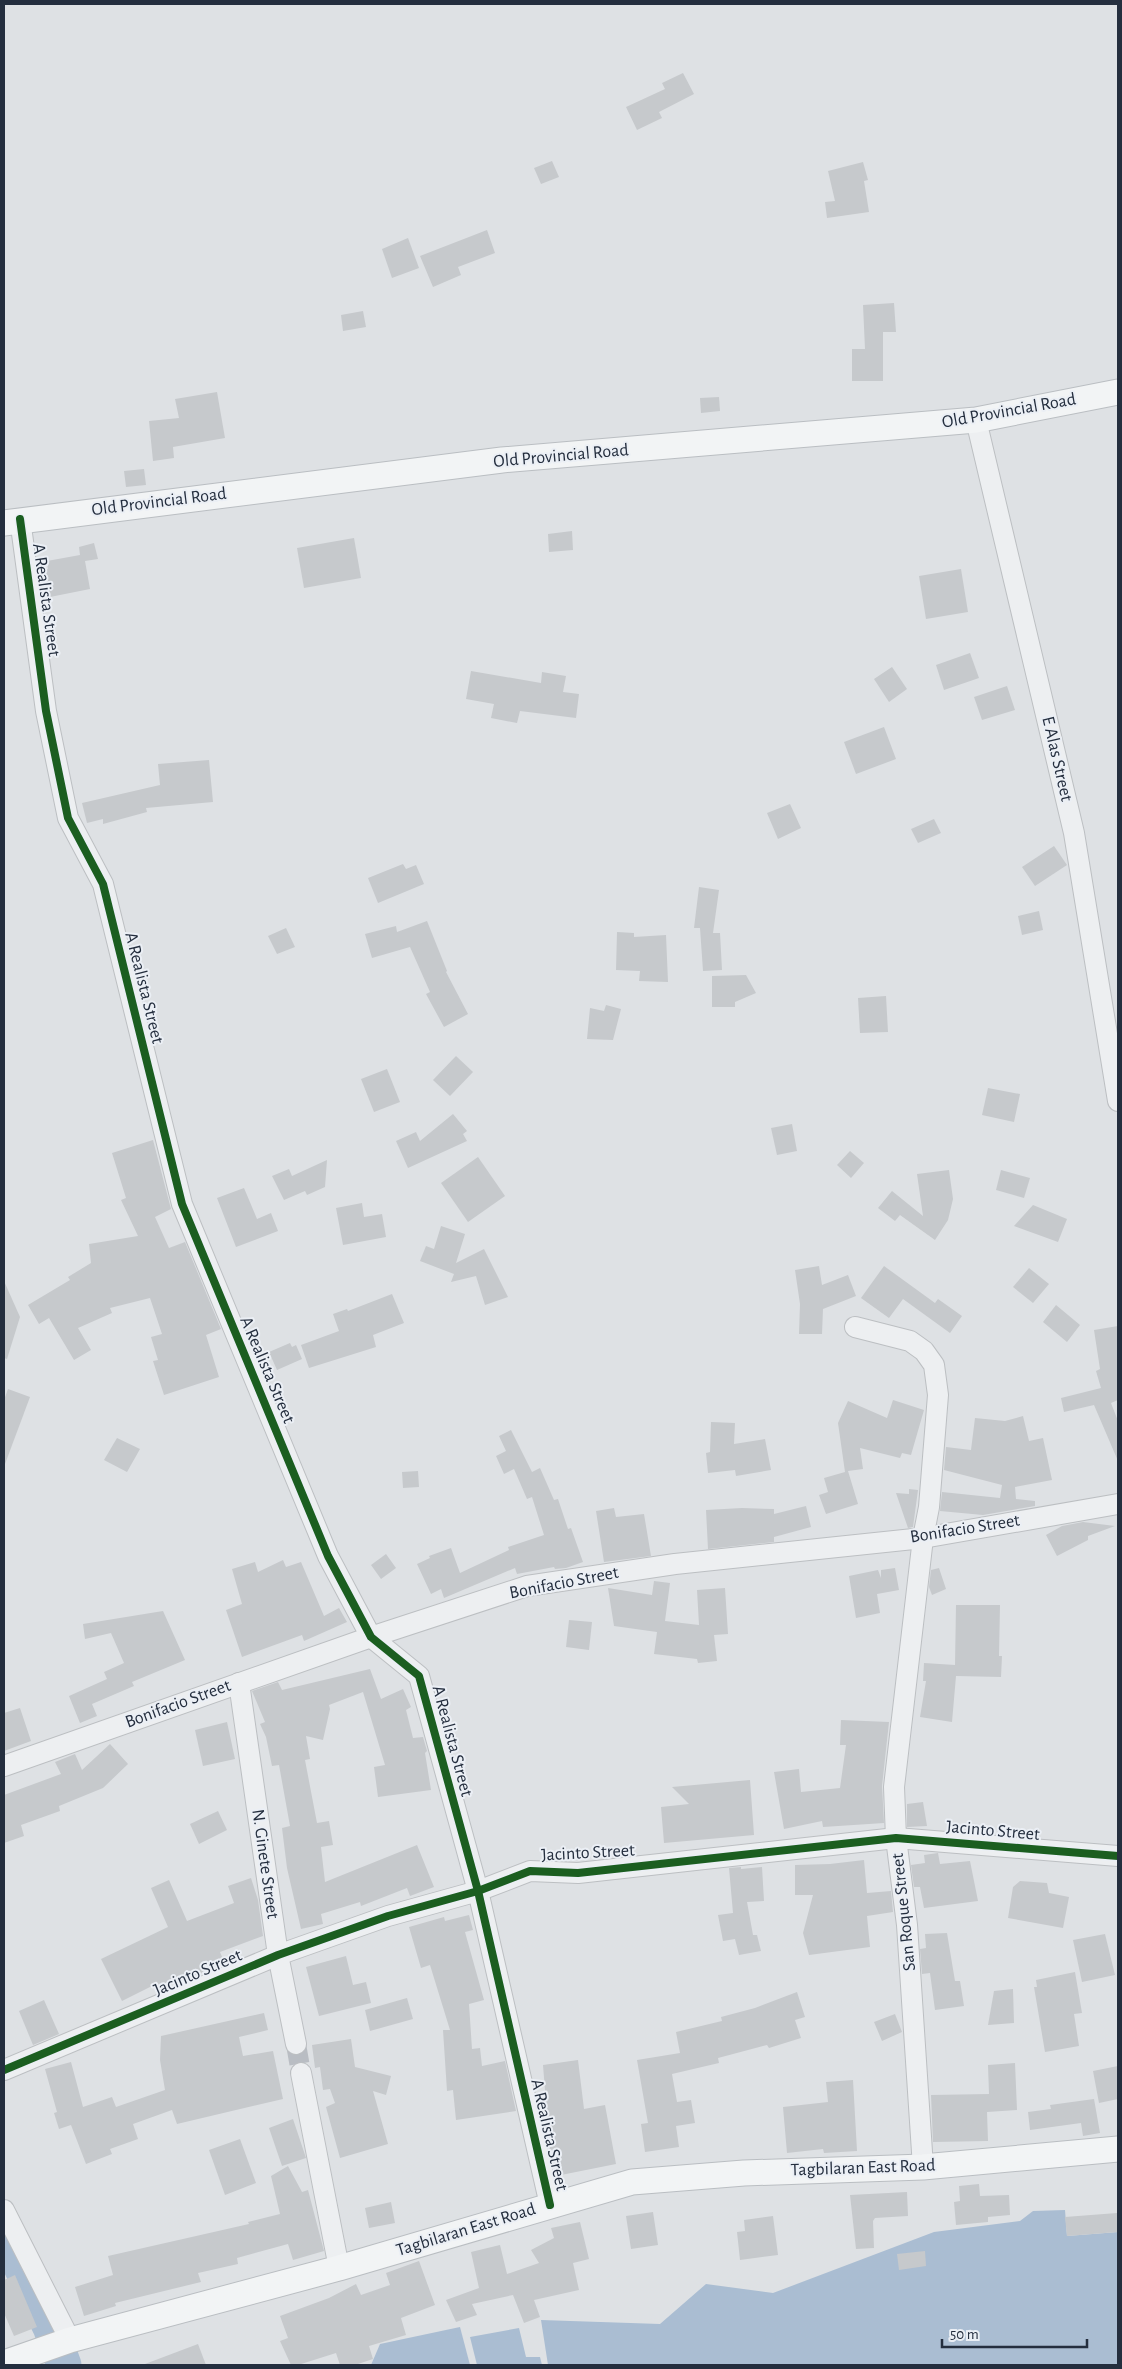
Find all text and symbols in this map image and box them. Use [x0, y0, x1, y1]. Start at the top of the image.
street label: Old Provincial Road [941, 390, 1077, 432]
street label: Old Provincial Road [493, 441, 629, 471]
street label: Old Provincial Road [91, 485, 227, 519]
street label: A Realista Street [29, 542, 63, 658]
street label: E Alas Street [1038, 715, 1076, 804]
street label: A Realista Street [121, 930, 167, 1046]
street label: A Realista Street [236, 1314, 298, 1426]
street label: Bonifacio Street [909, 1511, 1021, 1547]
street label: Bonifacio Street [508, 1564, 620, 1602]
street label: Bonifacio Street [123, 1677, 233, 1731]
street label: A Realista Street [429, 1684, 476, 1799]
street label: N. Ginete Street [248, 1808, 282, 1920]
street label: Jacinto Street [946, 1818, 1041, 1844]
street label: Jacinto Street [541, 1842, 636, 1864]
street label: San Roque Street [889, 1852, 919, 1972]
street label: Jacinto Street [151, 1946, 245, 2000]
street label: A Realista Street [527, 2077, 571, 2193]
street label: Tagbilaran East Road [790, 2156, 936, 2180]
street label: Tagbilaran East Road [394, 2200, 538, 2260]
scale bar [942, 2316, 1087, 2348]
text: 50 m [950, 2327, 979, 2342]

